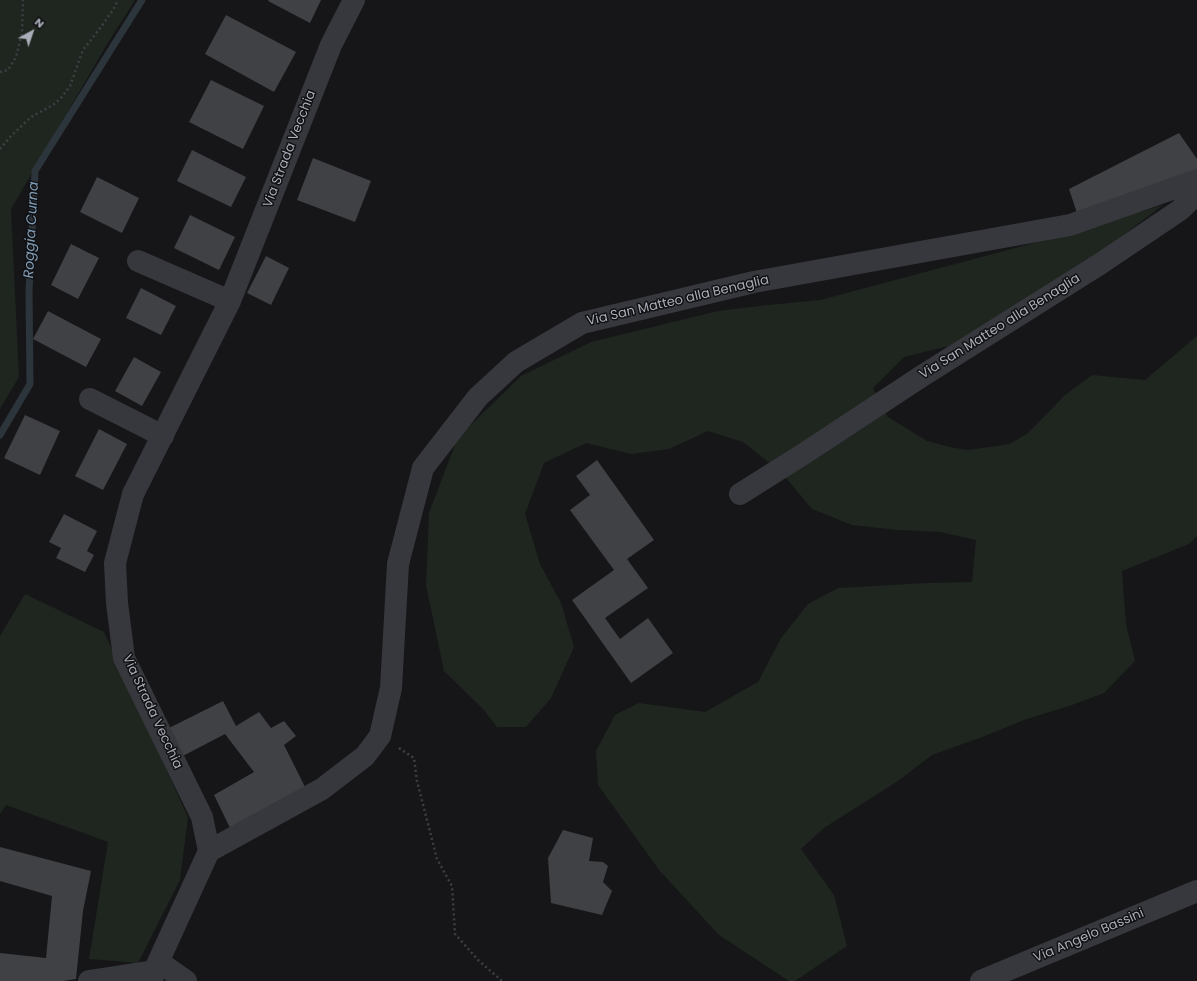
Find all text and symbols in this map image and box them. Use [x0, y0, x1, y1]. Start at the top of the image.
north arrow [12, 12, 52, 52]
text: N [31, 14, 48, 32]
street label: Via Strada Vecchia [260, 88, 320, 210]
water label: Roggia Curna [21, 181, 43, 279]
street label: Via San Matteo alla Benaglia [917, 271, 1083, 383]
street label: Via San Matteo alla Benaglia [585, 272, 771, 330]
street label: Via Strada Vecchia [119, 652, 185, 772]
street label: Via Angelo Bassini [1032, 906, 1146, 966]

